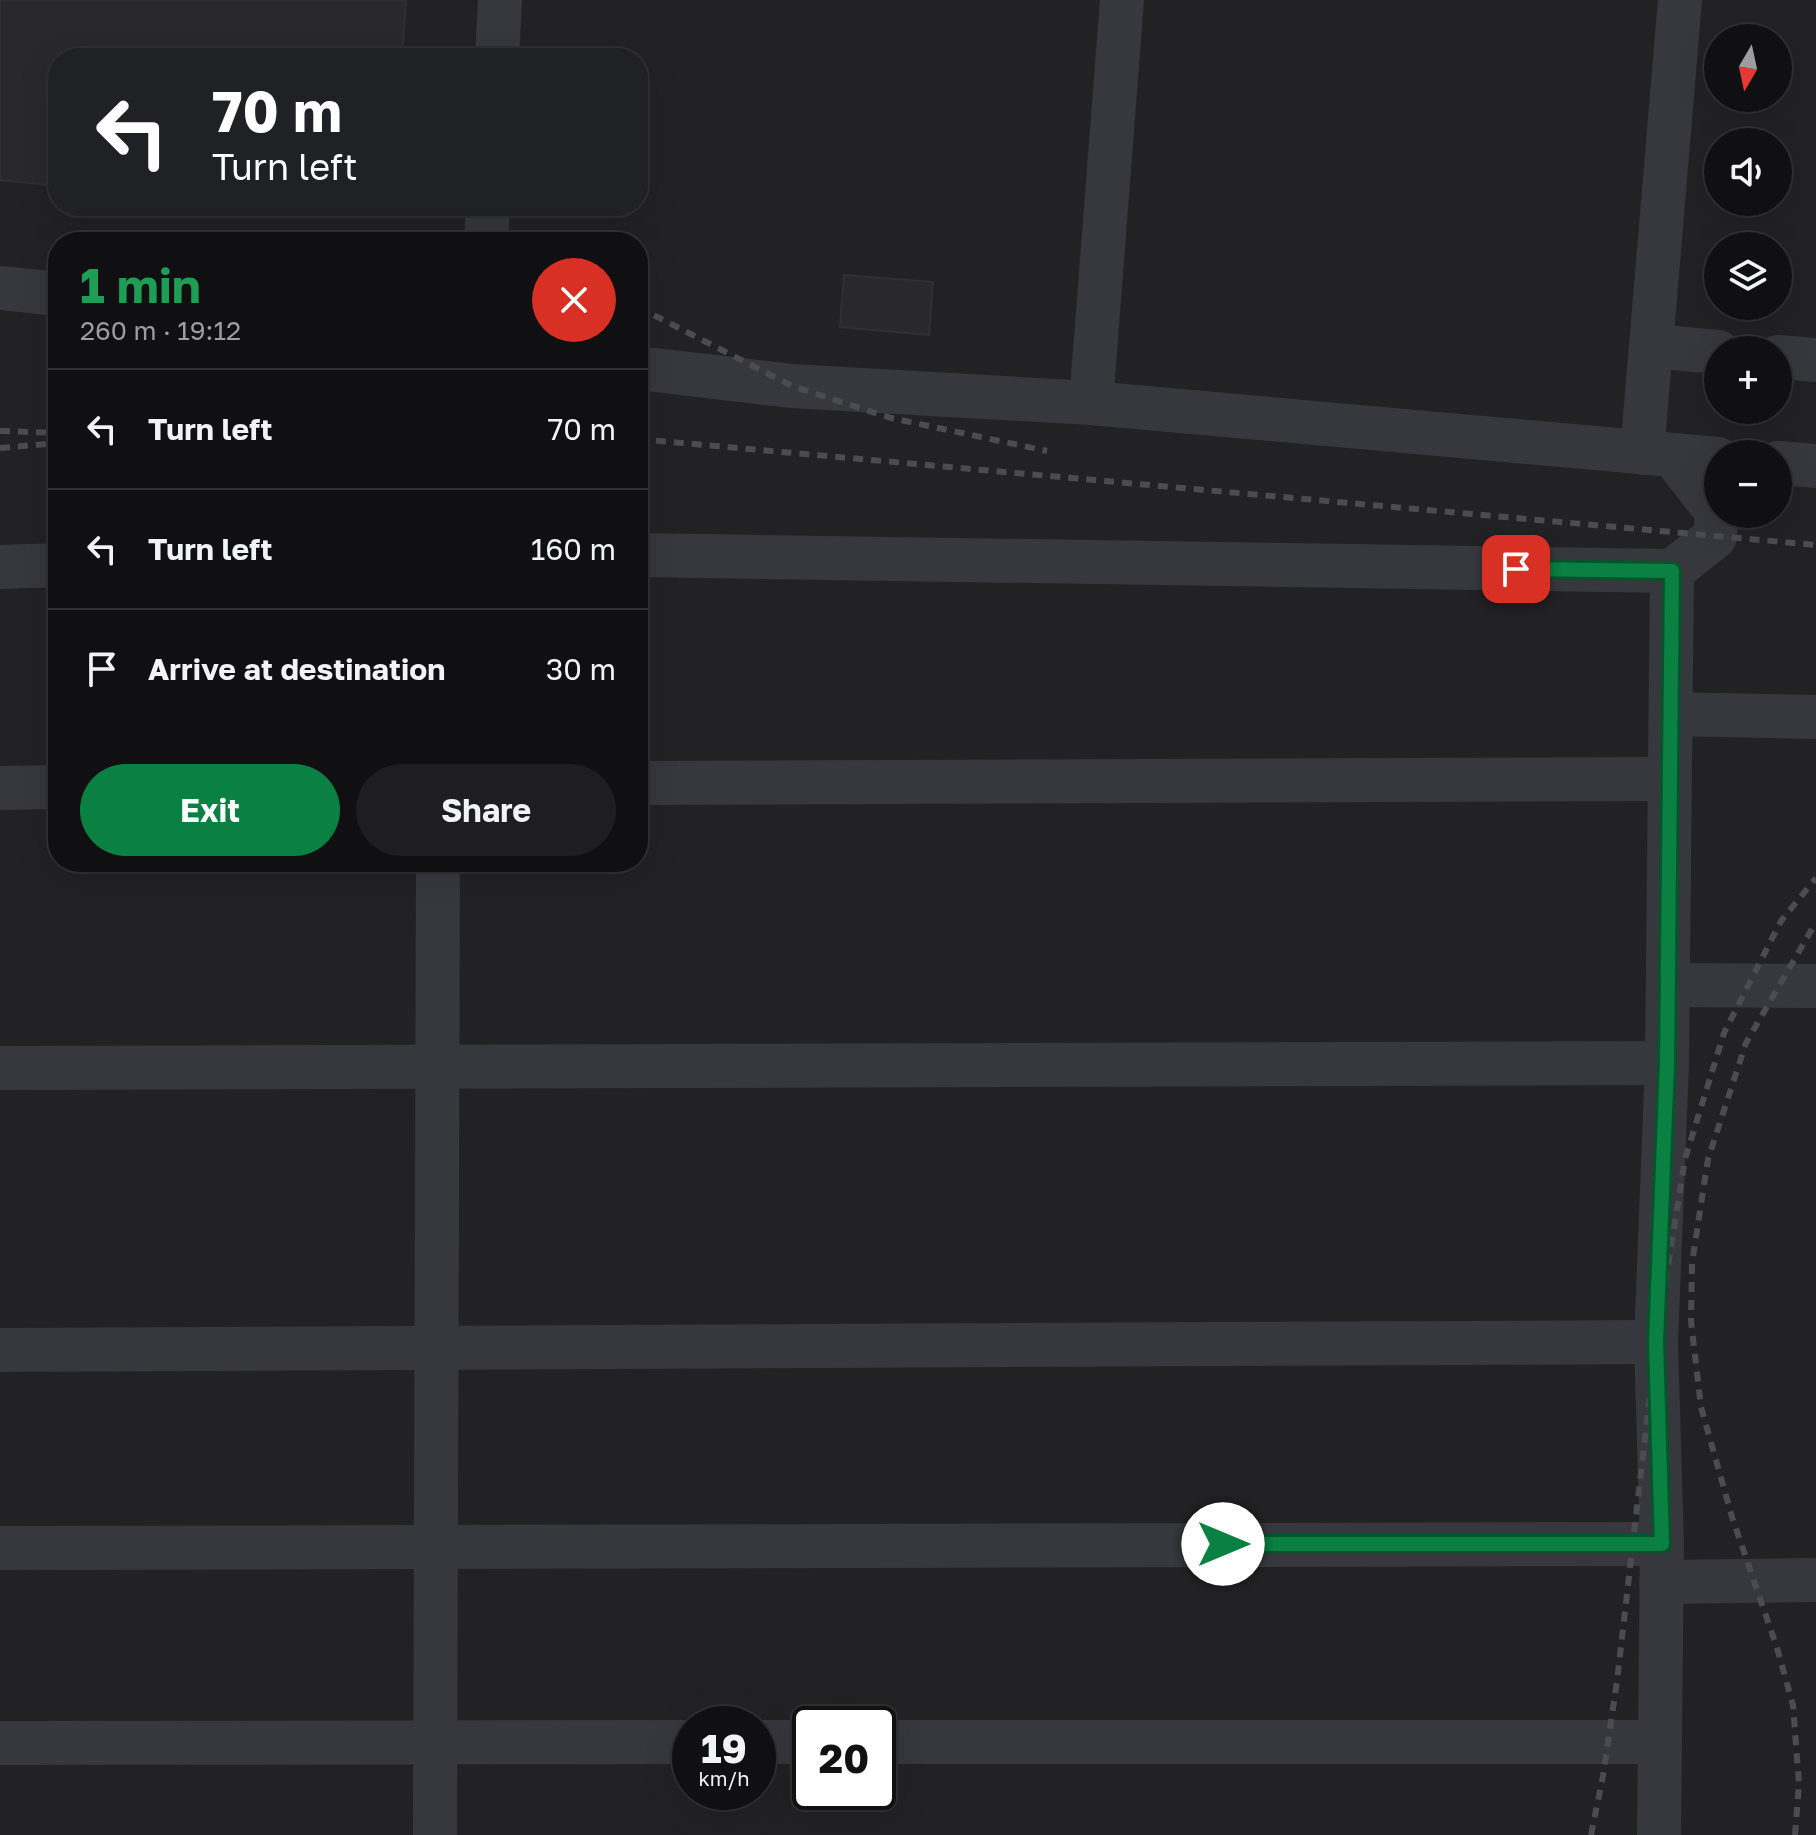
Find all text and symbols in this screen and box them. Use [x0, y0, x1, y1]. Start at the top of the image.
north arrow [1704, 24, 1792, 112]
map controls [1704, 24, 1792, 528]
text: 70 m [212, 77, 342, 144]
icon: left [80, 80, 184, 184]
button: sound [1704, 128, 1792, 216]
text: Turn left [212, 145, 358, 188]
button: layers [1704, 232, 1792, 320]
text: 1 min [80, 256, 201, 314]
button: close [532, 258, 616, 342]
text: 260 m · 19:12 [80, 315, 241, 346]
button: + [1704, 336, 1792, 424]
icon: left [80, 407, 124, 451]
text: Turn left [148, 411, 273, 447]
text: 70 m [547, 411, 616, 447]
button: − [1704, 440, 1792, 528]
icon: left [80, 527, 124, 571]
text: Turn left [148, 531, 273, 567]
text: 160 m [531, 531, 616, 567]
pin [1482, 535, 1550, 603]
icon: arrive [1494, 547, 1538, 591]
icon: arrive [80, 647, 124, 691]
text: Arrive at destination [148, 651, 445, 687]
text: 30 m [546, 651, 616, 687]
button: Exit [80, 764, 340, 856]
button: Share [356, 764, 616, 856]
position arrow [1181, 1502, 1265, 1586]
speed limit sign: 20 [792, 1706, 896, 1810]
text: 19 [701, 1724, 747, 1772]
text: km/h [699, 1766, 749, 1790]

